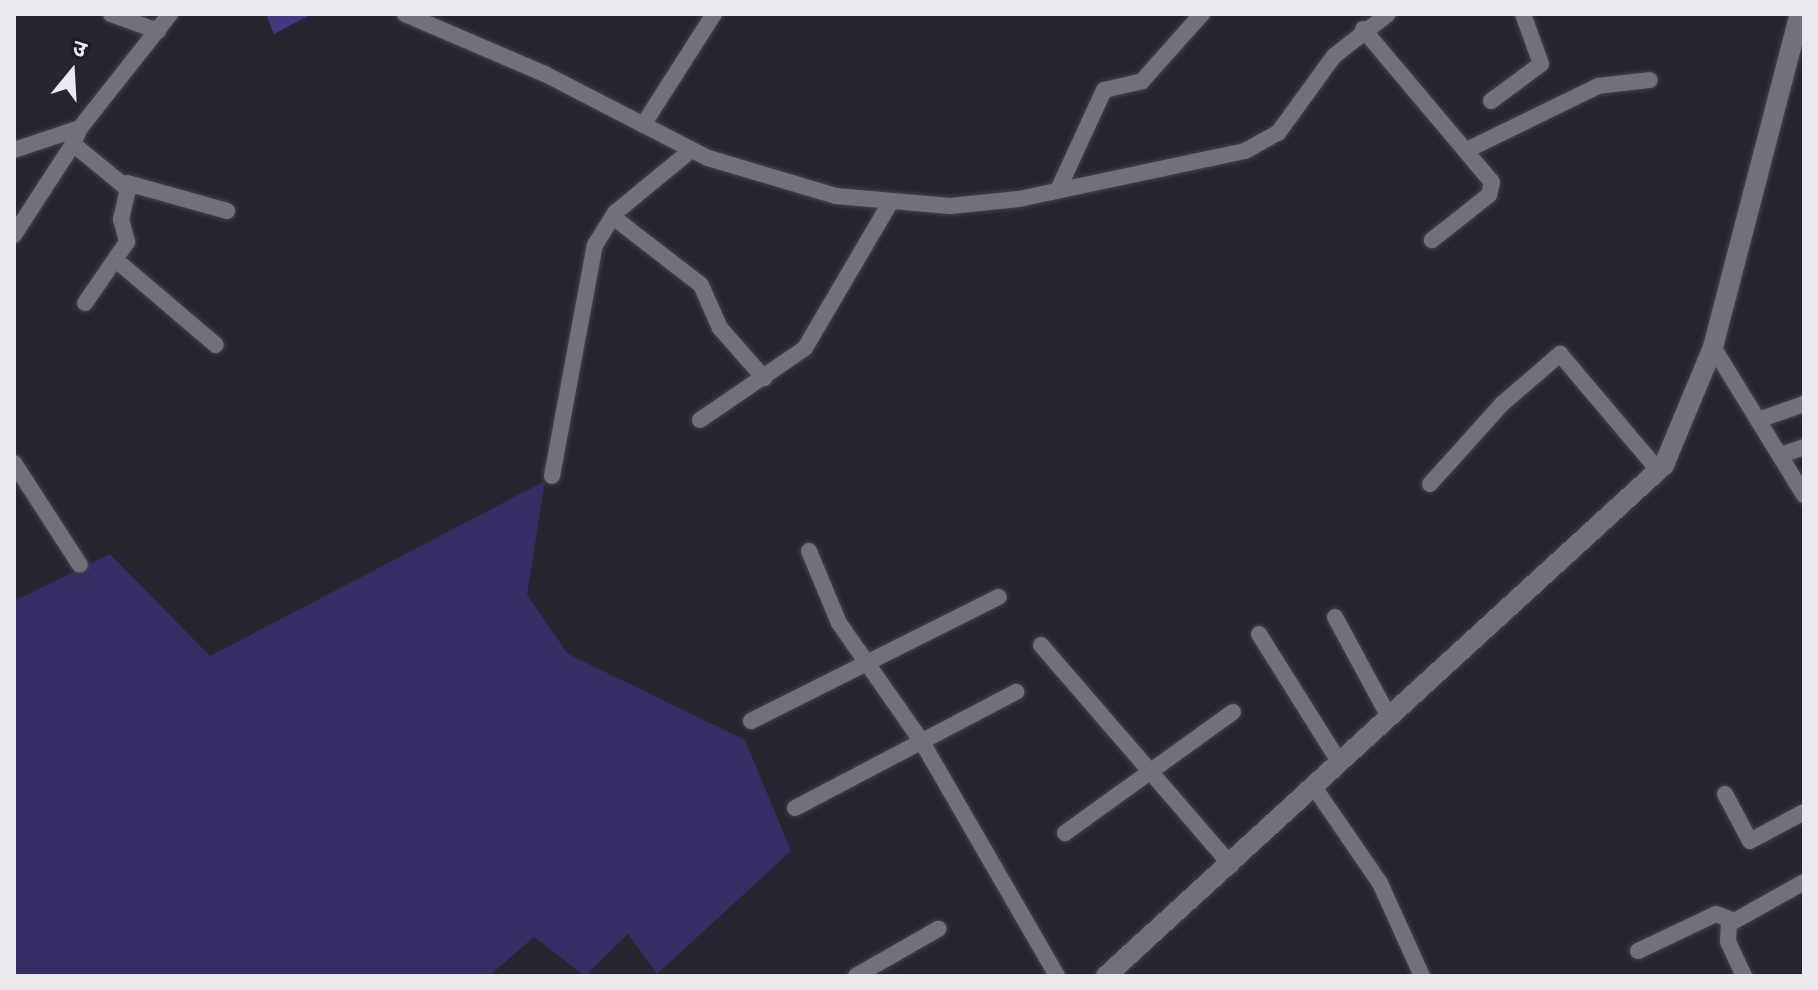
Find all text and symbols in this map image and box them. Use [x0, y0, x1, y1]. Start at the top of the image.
north arrow [32, 32, 112, 112]
text: उ [69, 35, 90, 64]

